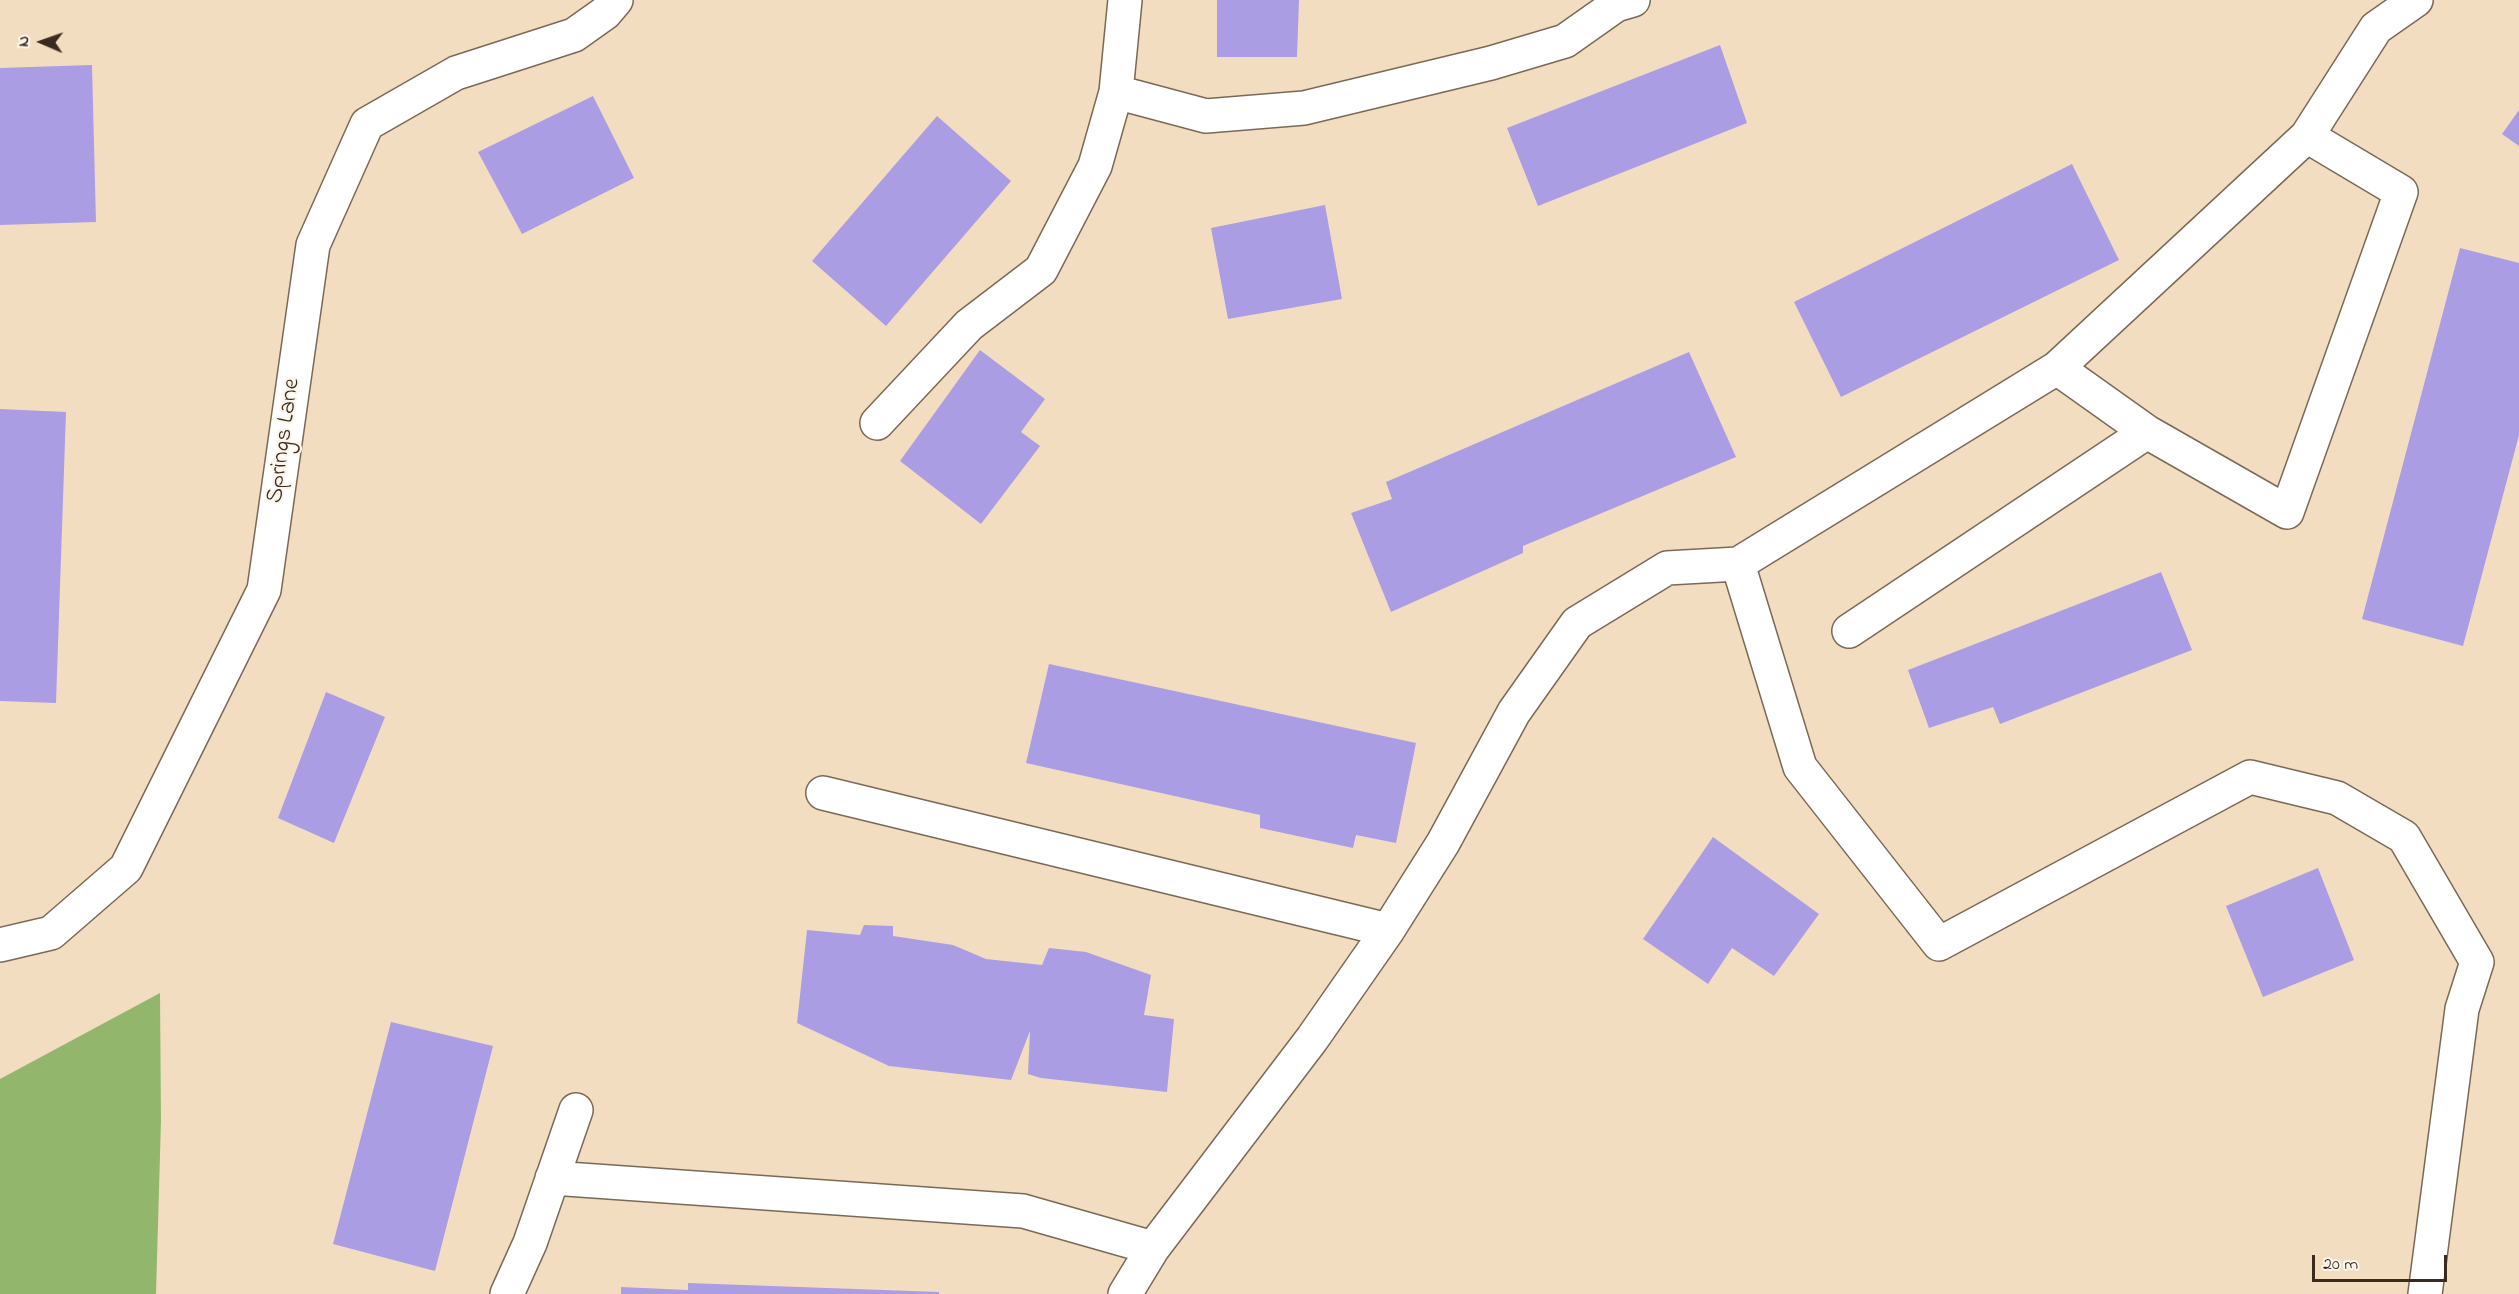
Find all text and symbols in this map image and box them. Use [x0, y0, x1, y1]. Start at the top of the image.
north arrow [12, 12, 72, 72]
text: N [12, 36, 36, 47]
street label: Springs Lane [262, 377, 308, 505]
scale bar [2315, 1243, 2450, 1281]
text: 20 m [2323, 1252, 2358, 1278]

